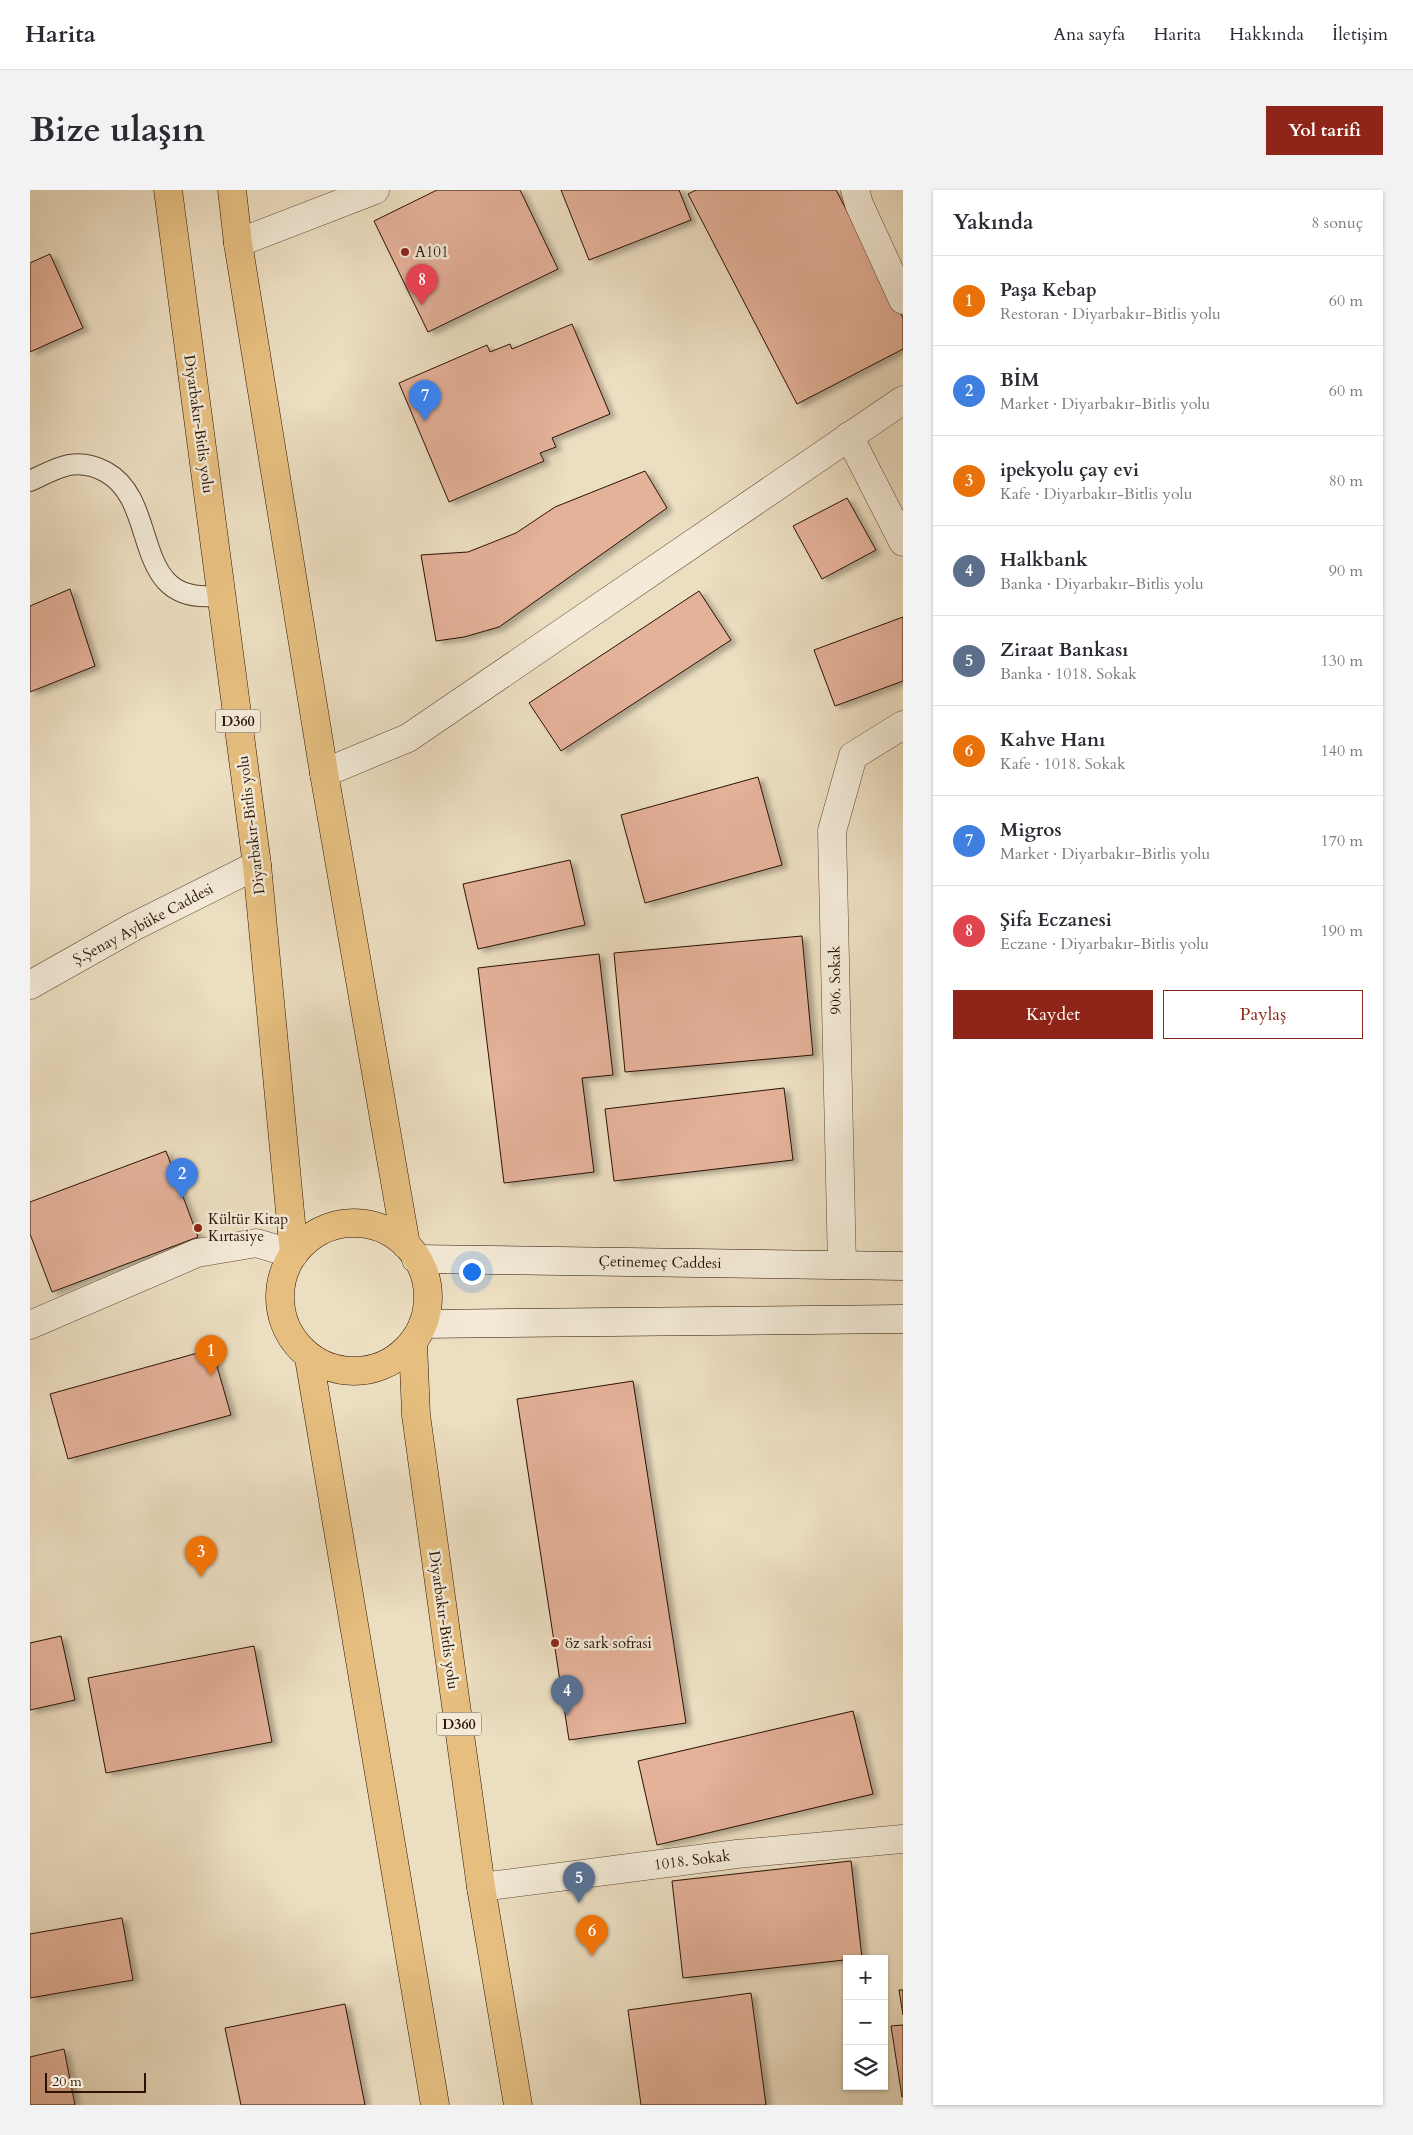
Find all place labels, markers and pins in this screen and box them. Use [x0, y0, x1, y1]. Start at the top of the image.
place label: A101 [415, 242, 449, 262]
marker: A101 [399, 246, 411, 258]
pin: 8 [406, 264, 438, 305]
pin: 7 [409, 380, 441, 421]
pin: 2 [166, 1158, 198, 1199]
place label: Kültür Kitap Kırtasiye [208, 1209, 288, 1246]
marker: Kültür Kitap Kırtasiye [192, 1222, 204, 1234]
pin: 1 [195, 1335, 227, 1376]
pin: 3 [185, 1536, 217, 1577]
place label: öz sark sofrasi [565, 1633, 652, 1653]
marker: öz sark sofrasi [549, 1637, 561, 1649]
pin: 4 [551, 1675, 583, 1716]
pin: 5 [563, 1862, 595, 1903]
pin: 6 [576, 1915, 608, 1956]

